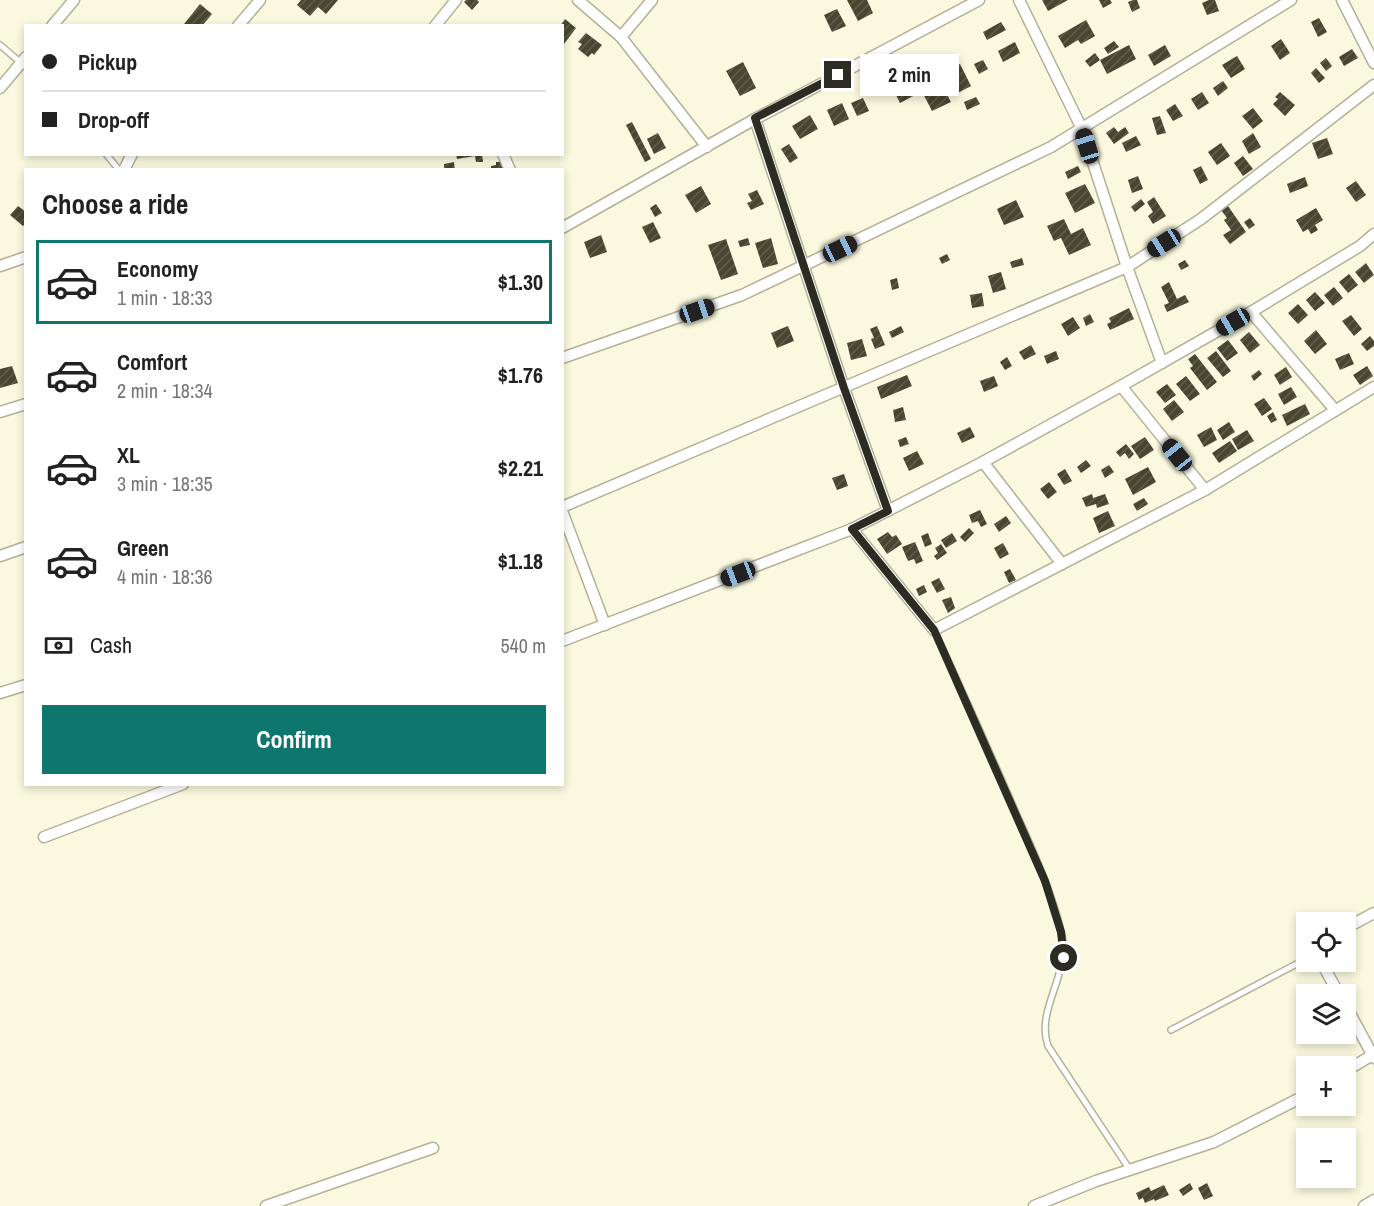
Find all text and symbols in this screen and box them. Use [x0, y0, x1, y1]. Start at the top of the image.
text: Pickup [78, 47, 137, 77]
callout: 2 min [859, 54, 958, 96]
route end [824, 61, 851, 88]
text: 2 min [888, 61, 931, 88]
text: Drop-off [78, 105, 149, 135]
car [1073, 126, 1101, 166]
text: Choose a ride [42, 186, 188, 222]
car [1144, 226, 1184, 260]
car [820, 233, 860, 265]
text: Economy [117, 254, 198, 284]
icon: car [45, 255, 99, 309]
text: $1.30 [498, 267, 543, 297]
text: 1 min · 18:33 [117, 284, 213, 311]
car [677, 297, 717, 325]
car [1213, 305, 1253, 339]
text: Comfort [117, 347, 187, 377]
icon: car [45, 348, 99, 402]
text: $1.76 [498, 360, 543, 390]
text: 2 min · 18:34 [117, 377, 213, 404]
car [1159, 435, 1195, 475]
text: XL [117, 440, 140, 470]
icon: car [45, 441, 99, 495]
text: $2.21 [498, 453, 543, 483]
text: 3 min · 18:35 [117, 470, 213, 497]
text: Green [117, 533, 169, 563]
icon: car [45, 534, 99, 588]
text: $1.18 [498, 546, 543, 576]
car [718, 559, 758, 589]
text: 4 min · 18:36 [117, 563, 213, 590]
icon: cash [42, 629, 75, 662]
text: Cash [90, 630, 132, 660]
text: 540 m [500, 632, 546, 659]
button: Confirm [42, 705, 546, 774]
map controls [1296, 912, 1356, 1188]
button: locate [1296, 912, 1356, 972]
route start [1050, 944, 1077, 971]
button: layers [1296, 984, 1356, 1044]
button: + [1296, 1056, 1356, 1116]
button: − [1296, 1128, 1356, 1188]

